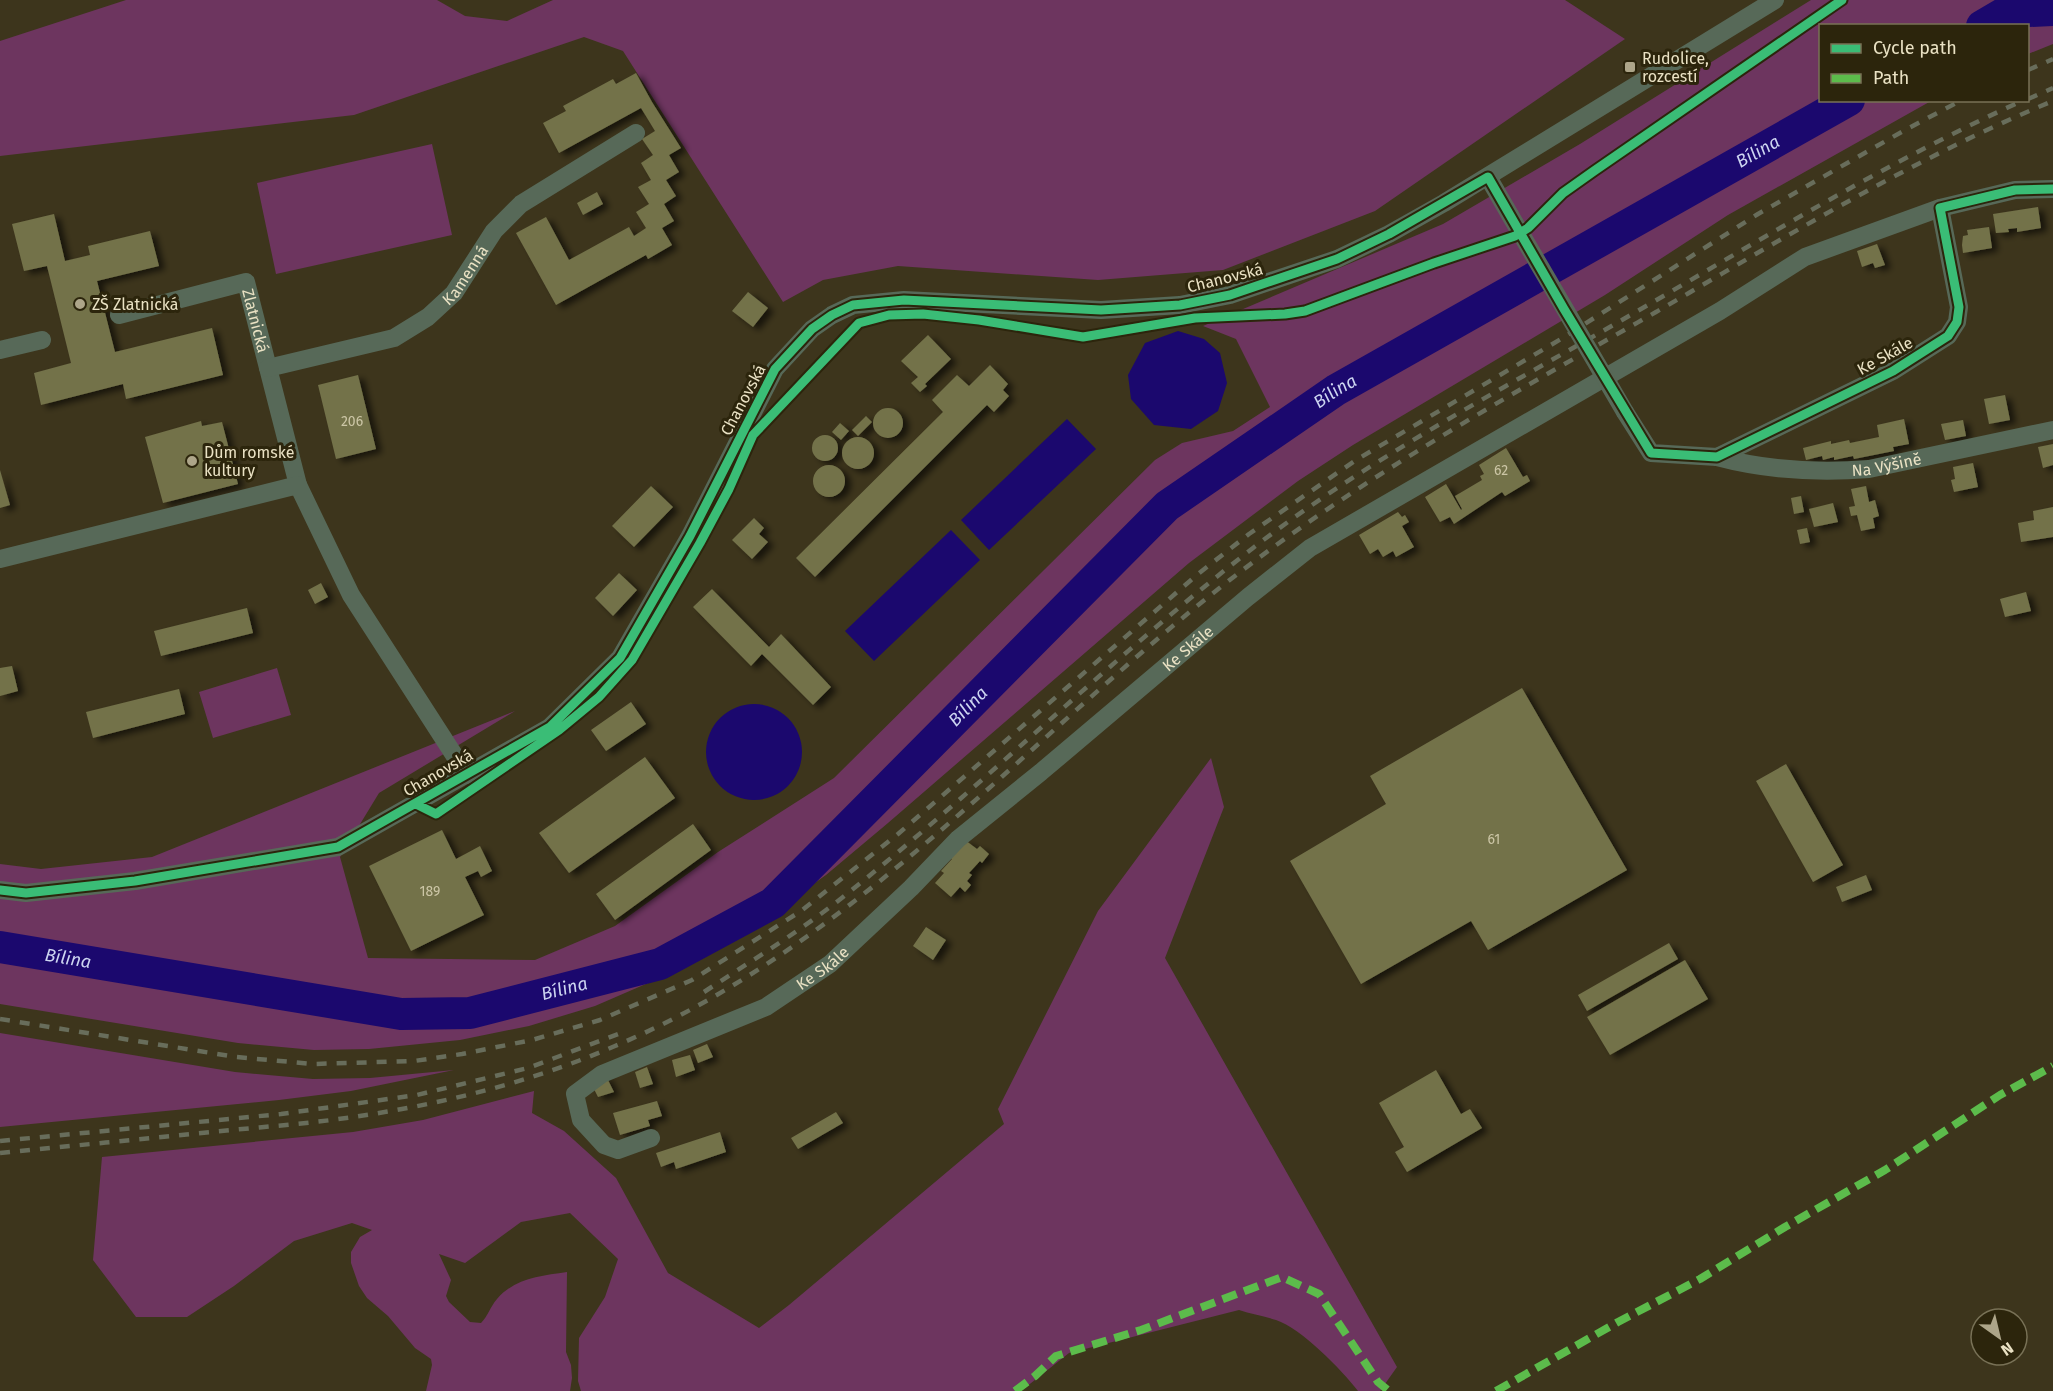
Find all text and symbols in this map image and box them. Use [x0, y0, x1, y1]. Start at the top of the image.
legend [1819, 24, 2029, 102]
text: Cycle path [1873, 37, 1957, 59]
place label: Rudolice, rozcestí [1642, 49, 1709, 86]
marker: Rudolice, rozcestí [1623, 60, 1637, 74]
text: Path [1873, 67, 1909, 89]
water label: Bílina [1732, 130, 1784, 173]
street label: Kamenná [438, 242, 492, 309]
street label: Chanovská [1185, 259, 1265, 297]
street label: Zlatnická [239, 286, 273, 355]
place label: ZŠ Zlatnická [92, 294, 178, 314]
marker: ZŠ Zlatnická [73, 297, 87, 311]
street label: Ke Skále [1854, 333, 1916, 379]
street label: Chanovská [716, 361, 770, 439]
water label: Bílina [1309, 370, 1361, 413]
house number: 206 [341, 413, 363, 430]
place label: Dům romské kultury [204, 443, 295, 480]
street label: Na Výšině [1851, 449, 1923, 480]
marker: Dům romské kultury [185, 454, 199, 468]
house number: 62 [1494, 462, 1508, 479]
street label: Ke Skále [1158, 621, 1217, 675]
water label: Bílina [944, 682, 992, 731]
street label: Chanovská [400, 745, 476, 801]
house number: 61 [1488, 831, 1500, 848]
house number: 189 [420, 883, 440, 900]
street label: Ke Skále [792, 942, 852, 994]
water label: Bílina [43, 944, 93, 973]
water label: Bílina [539, 972, 590, 1005]
north arrow [1969, 1307, 2029, 1367]
text: N [1997, 1338, 2017, 1360]

